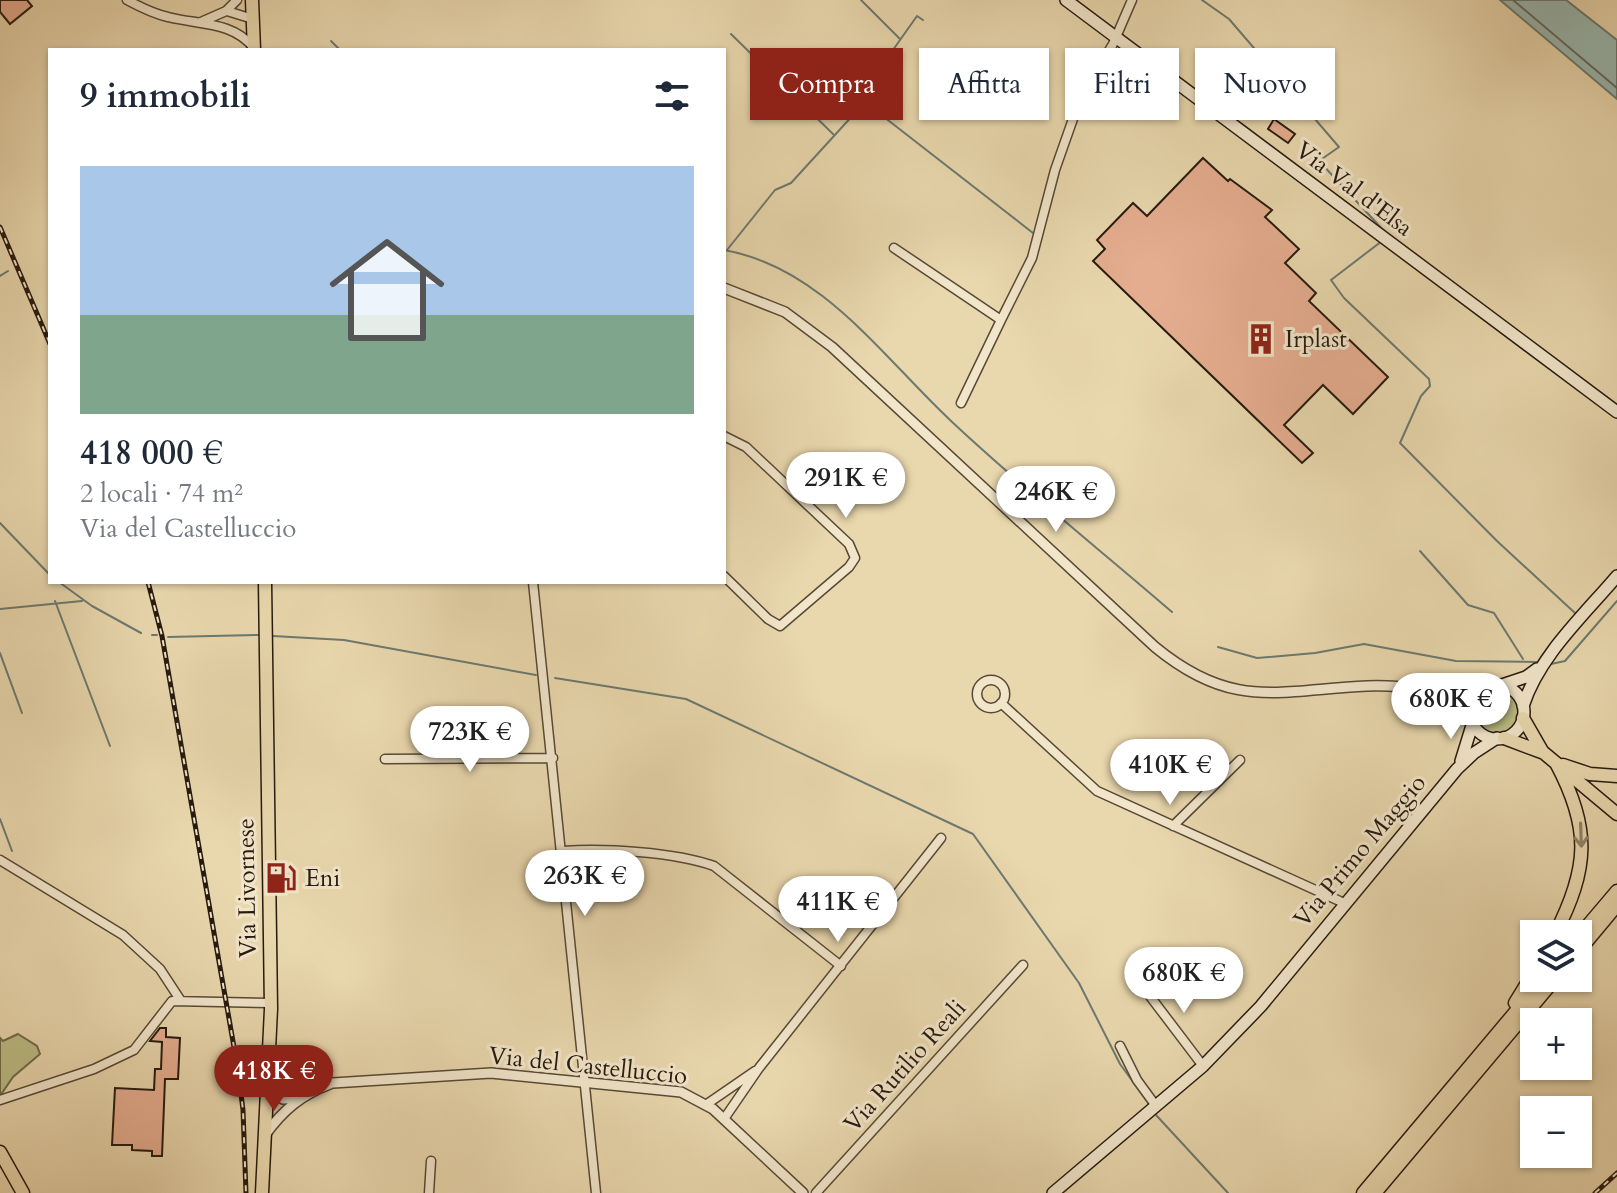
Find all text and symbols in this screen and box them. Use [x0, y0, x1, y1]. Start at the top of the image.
chip: Compra [750, 48, 903, 120]
chip: Affitta [919, 48, 1049, 120]
chip: Filtri [1065, 48, 1179, 120]
chip: Nuovo [1195, 48, 1335, 120]
text: 9 immobili [80, 73, 251, 119]
icon: filters [650, 74, 694, 118]
street label: Via Val d'Elsa [1288, 134, 1420, 244]
icon: home [315, 218, 459, 362]
building icon: Irplast [1244, 322, 1278, 356]
place label: Irplast [1285, 323, 1347, 356]
text: 418 000 € [80, 430, 223, 476]
pin: 291K € [781, 452, 911, 520]
text: 291K € [804, 460, 888, 495]
pin: 246K € [991, 466, 1121, 534]
text: 246K € [1014, 474, 1098, 509]
text: 2 locali · 74 m² [80, 476, 243, 511]
text: Via del Castelluccio [80, 511, 296, 546]
pin: 680K € [1386, 673, 1516, 741]
text: 680K € [1409, 681, 1493, 716]
pin: 723K € [405, 706, 535, 774]
text: 723K € [428, 714, 512, 749]
pin: 410K € [1105, 739, 1235, 807]
text: 410K € [1128, 747, 1212, 782]
street label: Via Primo Maggio [1286, 768, 1434, 934]
street label: Via Livornese [229, 818, 265, 958]
one-way arrow [1574, 821, 1589, 848]
pin: 263K € [520, 850, 650, 918]
text: 263K € [543, 858, 627, 893]
fuel station icon: Eni [264, 861, 298, 895]
place label: Eni [305, 862, 340, 895]
pin: 411K € [773, 876, 903, 944]
text: 411K € [796, 884, 880, 919]
map controls [1520, 920, 1592, 1168]
button: layers [1520, 920, 1592, 992]
pin: 680K € [1119, 947, 1249, 1015]
text: 680K € [1142, 955, 1226, 990]
street label: Via Rutilio Reali [836, 992, 974, 1140]
button: + [1520, 1008, 1592, 1080]
street label: Via del Castelluccio [487, 1039, 689, 1093]
pin: 418K € [209, 1045, 339, 1113]
text: 418K € [232, 1053, 316, 1088]
button: − [1520, 1096, 1592, 1168]

